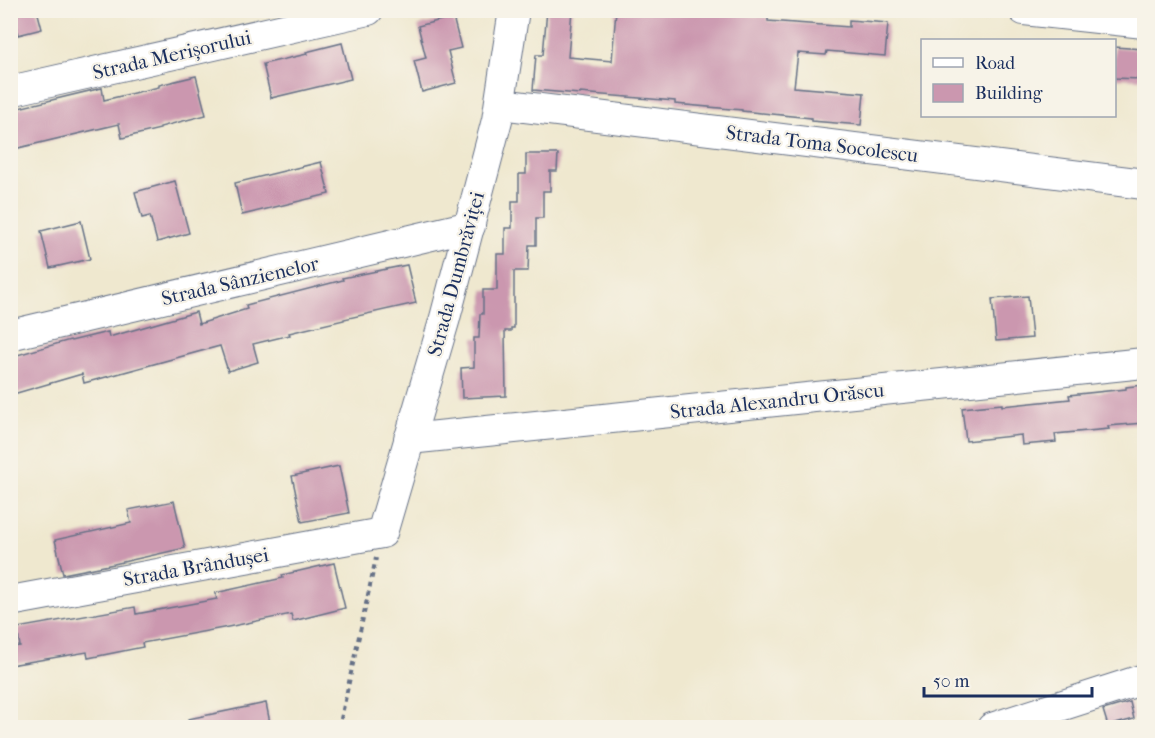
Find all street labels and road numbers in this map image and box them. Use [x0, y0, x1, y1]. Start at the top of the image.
street label: Strada Merișorului [91, 26, 254, 84]
street label: Strada Toma Socolescu [725, 121, 920, 167]
street label: Strada Dumbrăviței [423, 189, 490, 359]
street label: Strada Sânzienelor [159, 252, 321, 310]
street label: Strada Alexandru Orăscu [669, 378, 886, 424]
street label: Strada Brândușei [121, 543, 271, 591]

